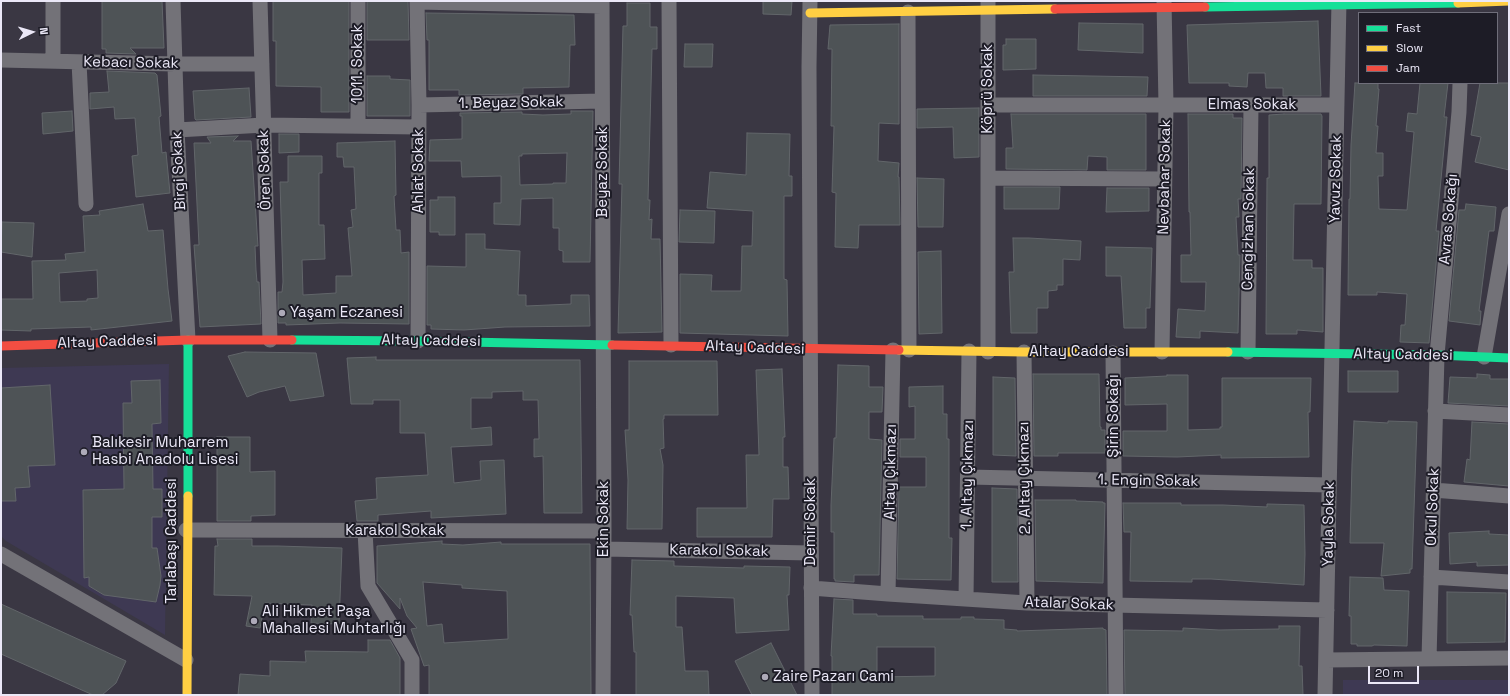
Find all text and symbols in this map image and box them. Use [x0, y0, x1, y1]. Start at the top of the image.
north arrow [12, 12, 52, 52]
legend [1358, 12, 1498, 84]
text: Fast [1396, 20, 1421, 36]
street label: 1011. Sokak [349, 24, 367, 104]
text: N [37, 27, 51, 35]
text: Slow [1396, 40, 1423, 56]
street label: Köprü Sokak [979, 44, 997, 134]
street label: Kebacı Sokak [83, 53, 179, 73]
text: Jam [1396, 60, 1420, 76]
street label: 1. Beyaz Sokak [458, 93, 564, 113]
street label: Elmas Sokak [1208, 96, 1296, 114]
street label: Nevbahar Sokak [1155, 119, 1175, 235]
street label: Beyaz Sokak [594, 126, 612, 218]
street label: Ahlat Sokak [410, 129, 428, 213]
street label: Ören Sokak [255, 130, 275, 210]
street label: Birgi Sokak [168, 131, 190, 211]
street label: Yavuz Sokak [1326, 135, 1346, 223]
street label: Cengizhan Sokak [1239, 167, 1259, 291]
street label: Avras Sokağı [1436, 173, 1462, 265]
place label: Yaşam Eczanesi [290, 304, 403, 322]
marker: Yaşam Eczanesi [277, 308, 287, 318]
street label: Altay Caddesi [57, 331, 157, 353]
street label: Altay Caddesi [381, 331, 481, 351]
street label: Altay Caddesi [705, 337, 805, 359]
street label: Altay Caddesi [1029, 343, 1129, 361]
street label: Altay Caddesi [1353, 345, 1453, 365]
street label: Şirin Sokağı [1105, 374, 1123, 458]
street label: 1. Altay Çıkmazı [958, 420, 978, 530]
street label: 2. Altay Çıkmazı [1015, 422, 1035, 534]
street label: Altay Çıkmazı [881, 424, 901, 520]
place label: Balıkesir Muharrem Hasbi Anadolu Lisesi [92, 434, 238, 469]
marker: Balıkesir Muharrem Hasbi Anadolu Lisesi [79, 447, 89, 457]
street label: Okul Sokak [1423, 468, 1443, 546]
street label: 1. Engin Sokak [1097, 471, 1199, 491]
street label: Tarlabaşı Caddesi [163, 478, 181, 604]
street label: Demir Sokak [802, 478, 820, 566]
street label: Ekin Sokak [595, 481, 613, 557]
street label: Yayla Sokak [1319, 481, 1339, 567]
street label: Karakol Sokak [345, 522, 445, 540]
street label: Karakol Sokak [669, 541, 769, 561]
street label: Atalar Sokak [1024, 593, 1114, 615]
place label: Ali Hikmet Paşa Mahallesi Muhtarlığı [262, 603, 406, 638]
marker: Ali Hikmet Paşa Mahallesi Muhtarlığı [249, 616, 259, 626]
scale bar [1370, 658, 1421, 684]
text: 20 m [1375, 665, 1403, 681]
place label: Zaire Pazarı Cami [773, 668, 894, 686]
marker: Zaire Pazarı Cami [760, 672, 770, 682]

